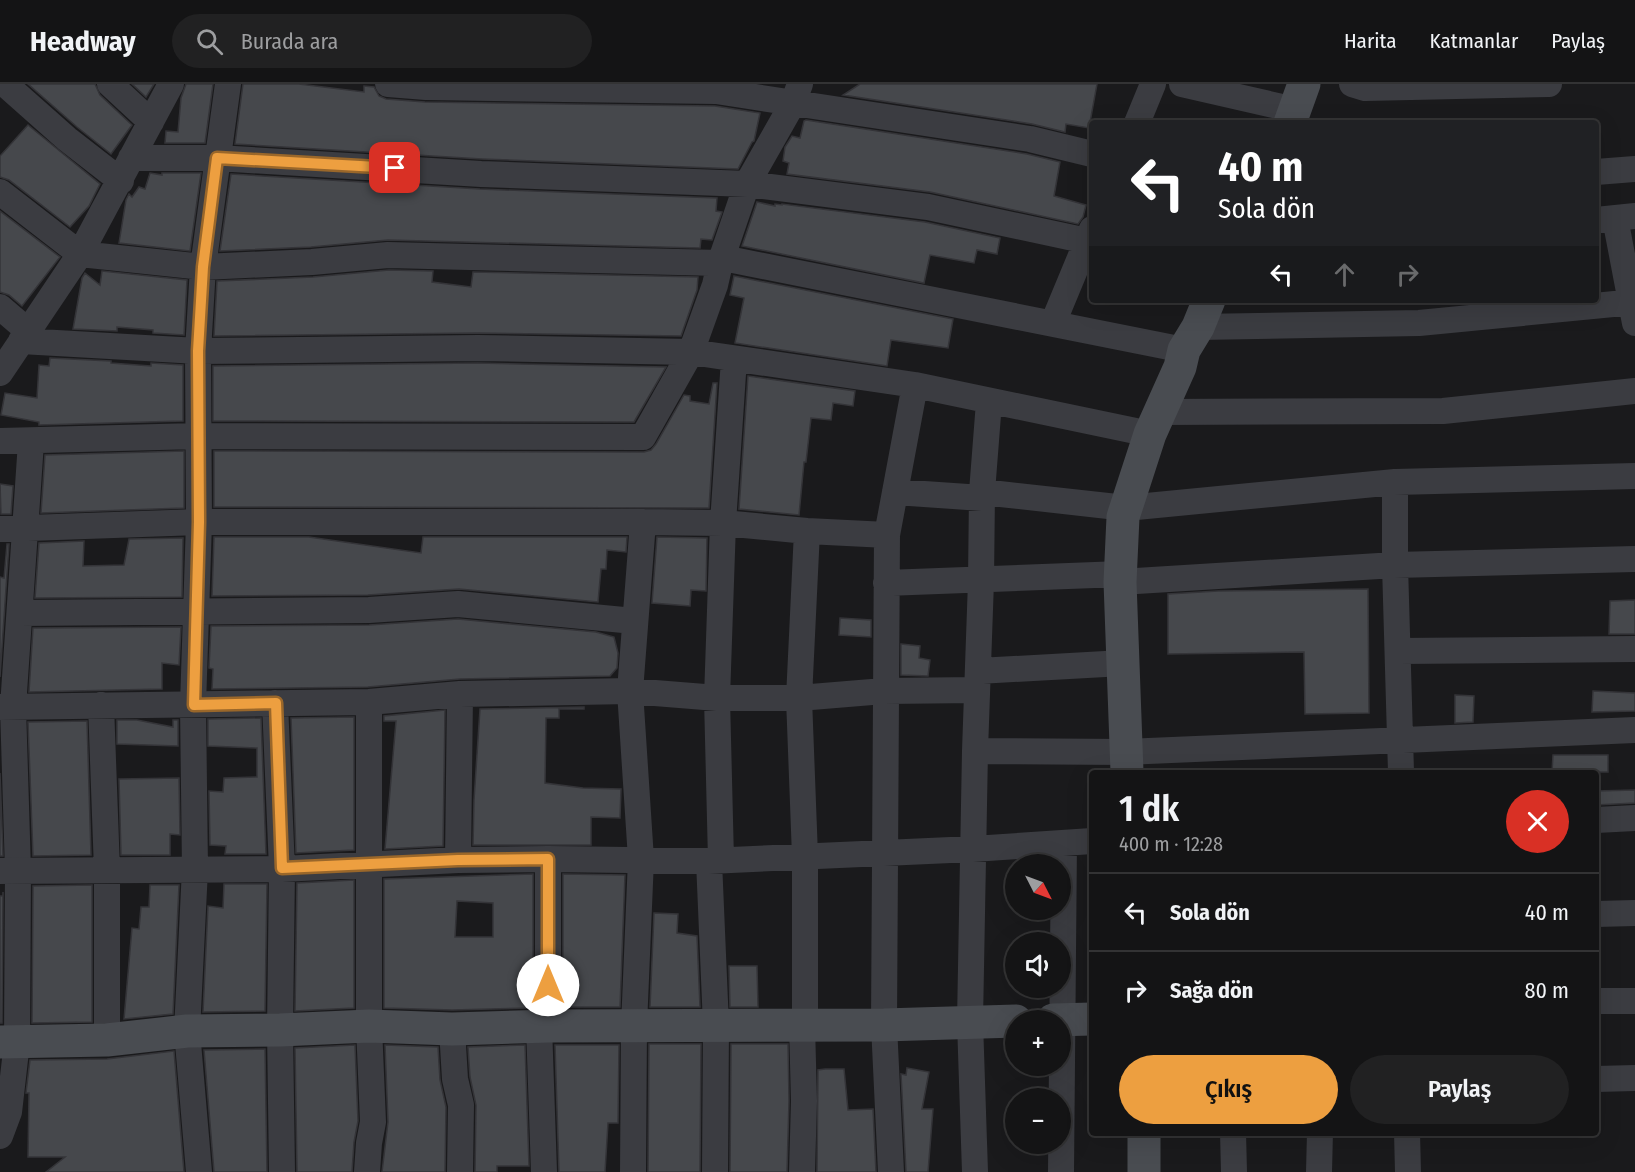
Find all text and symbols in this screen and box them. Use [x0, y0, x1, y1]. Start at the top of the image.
search box [172, 14, 592, 68]
text: Headway [30, 25, 136, 58]
icon: search [193, 25, 226, 58]
text: Burada ara [241, 28, 338, 55]
text: Harita [1344, 28, 1397, 54]
text: Katmanlar [1430, 28, 1518, 54]
text: Paylaş [1551, 28, 1605, 54]
pin [369, 142, 420, 193]
text: 40 m [1218, 142, 1303, 192]
icon: left [1119, 144, 1197, 222]
icon: arrive [378, 151, 411, 184]
text: Sola dön [1218, 193, 1315, 225]
icon: left [1265, 258, 1298, 291]
icon: ahead [1328, 258, 1361, 291]
icon: right [1391, 258, 1424, 291]
text: 1 dk [1119, 787, 1179, 831]
button: close [1506, 790, 1569, 853]
text: 400 m · 12:28 [1119, 832, 1223, 856]
north arrow [1005, 854, 1071, 920]
map controls [1005, 854, 1071, 1154]
icon: left [1119, 896, 1152, 929]
text: Sola dön [1170, 899, 1250, 926]
text: 40 m [1525, 899, 1569, 926]
button: sound [1005, 932, 1071, 998]
position arrow [516, 953, 580, 1017]
icon: right [1119, 974, 1152, 1007]
text: Sağa dön [1170, 977, 1253, 1004]
text: 80 m [1524, 977, 1569, 1004]
button: + [1005, 1010, 1071, 1076]
button: Çıkış [1119, 1055, 1338, 1124]
button: Paylaş [1350, 1055, 1569, 1124]
button: − [1005, 1088, 1071, 1154]

